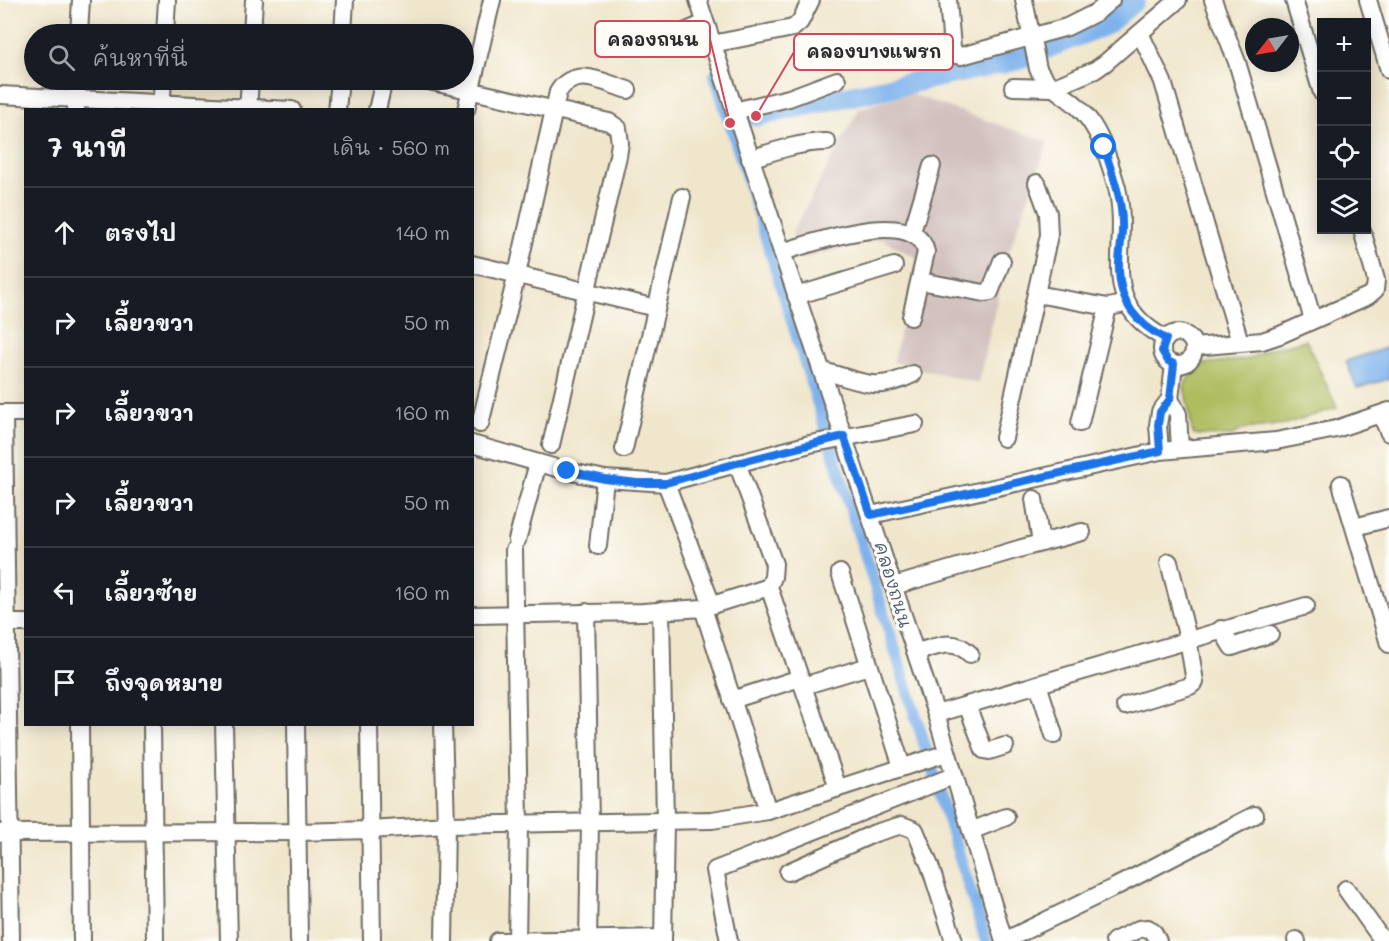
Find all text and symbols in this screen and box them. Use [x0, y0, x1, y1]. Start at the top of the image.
north arrow [1245, 18, 1299, 72]
map controls [1317, 18, 1371, 234]
button: + [1317, 18, 1371, 72]
callout: คลองถนน [595, 21, 710, 57]
search box [24, 24, 474, 90]
text: คลองถนน [608, 27, 699, 51]
callout: คลองบางแพรก [794, 34, 953, 70]
text: คลองบางแพรก [807, 39, 941, 63]
icon: search [45, 41, 78, 74]
text: ค้นหาที่นี่ [93, 43, 188, 72]
button: − [1317, 72, 1371, 126]
button: locate [1317, 126, 1371, 180]
text: 7 นาที [48, 130, 127, 164]
route start [1090, 133, 1116, 159]
text: เดิน · 560 m [333, 134, 450, 160]
button: layers [1317, 180, 1371, 234]
icon: ahead [48, 216, 81, 249]
text: ตรงไป [105, 218, 176, 247]
text: 140 m [395, 219, 450, 245]
icon: right [48, 306, 81, 339]
text: เลี้ยวขวา [105, 308, 194, 337]
text: 50 m [404, 309, 450, 335]
icon: right [48, 396, 81, 429]
text: เลี้ยวขวา [105, 398, 194, 427]
text: 160 m [394, 399, 450, 425]
route end [553, 457, 579, 483]
icon: right [48, 486, 81, 519]
text: เลี้ยวขวา [105, 488, 194, 517]
text: 50 m [404, 489, 450, 515]
water label: คลองถนน [869, 539, 918, 631]
icon: left [48, 576, 81, 609]
text: เลี้ยวซ้าย [105, 578, 197, 607]
text: 160 m [394, 579, 450, 605]
icon: arrive [48, 666, 81, 699]
text: ถึงจุดหมาย [105, 668, 223, 697]

